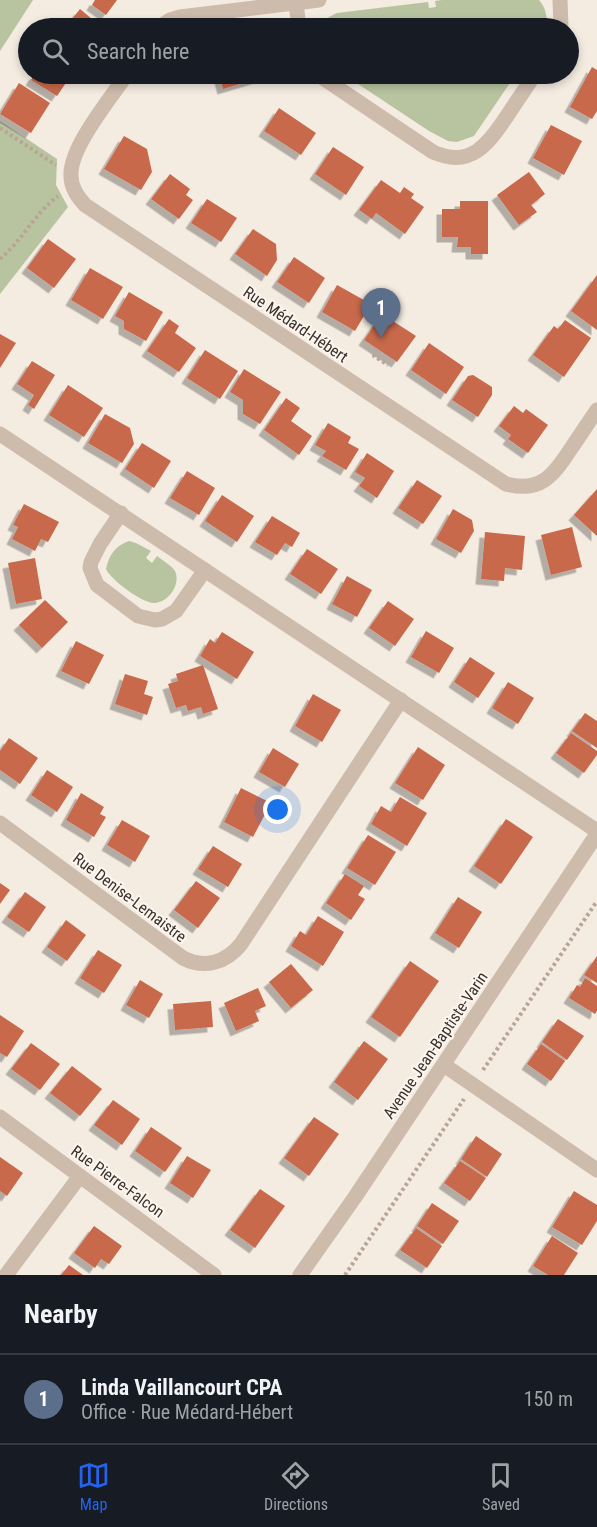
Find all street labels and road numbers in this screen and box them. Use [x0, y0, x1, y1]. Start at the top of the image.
street label: Rue Médard-Hébert [240, 282, 352, 367]
street label: Rue Denise-Lemaistre [69, 849, 190, 946]
street label: Avenue Jean-Baptiste-Varin [379, 968, 492, 1122]
street label: Rue Pierre-Falcon [67, 1141, 168, 1222]

